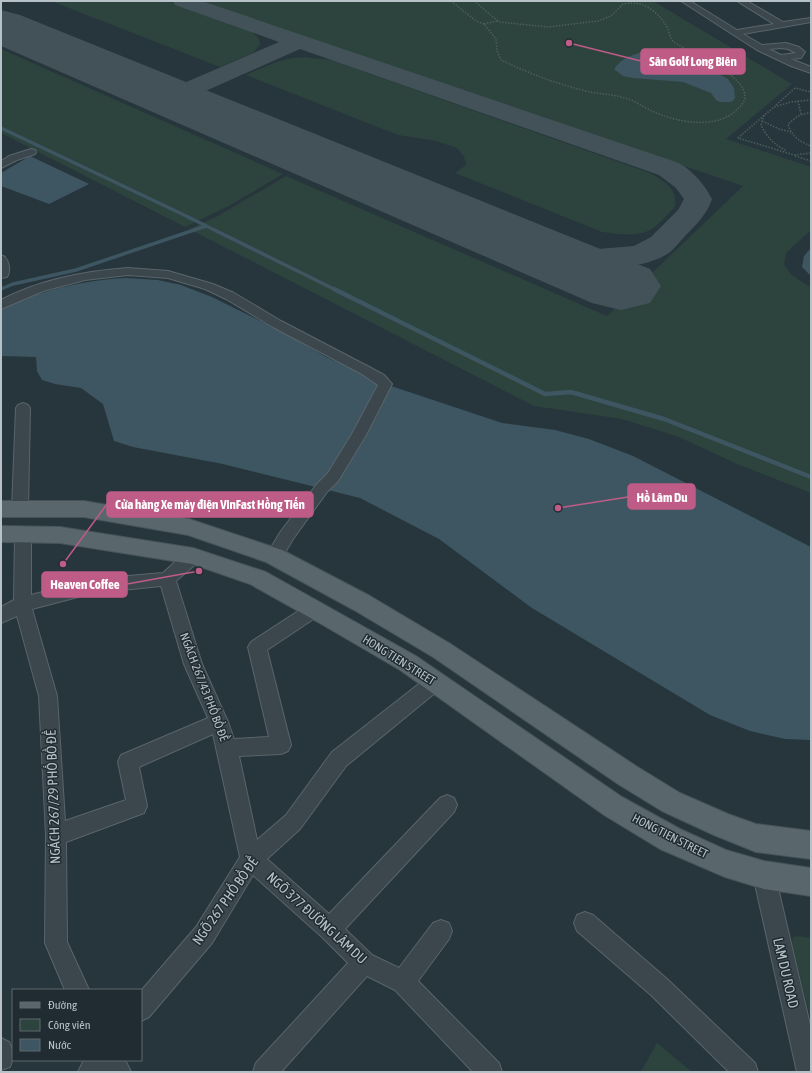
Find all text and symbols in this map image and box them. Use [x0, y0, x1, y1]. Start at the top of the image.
callout: Sân Golf Long Biên [641, 49, 745, 74]
text: Sân Golf Long Biên [649, 54, 737, 69]
callout: Hồ Lâm Du [628, 484, 695, 509]
text: Hồ Lâm Du [636, 490, 688, 505]
callout: Cửa hàng Xe máy điện VinFast Hồng Tiến [107, 492, 313, 517]
text: Cửa hàng Xe máy điện VinFast Hồng Tiến [115, 497, 305, 512]
callout: Heaven Coffee [42, 572, 127, 597]
text: Heaven Coffee [50, 577, 120, 592]
street label: NGÁCH 267/43 PHỐ BỒ ĐỀ [177, 631, 231, 743]
street label: HONG TIEN STREET [360, 632, 439, 688]
street label: NGÁCH 267/29 PHỐ BỒ ĐỀ [41, 730, 63, 864]
street label: HONG TIEN STREET [630, 811, 711, 861]
street label: NGÕ 267 PHỐ BỒ ĐỀ [187, 853, 261, 948]
street label: NGÕ 377 ĐƯỜNG LÂM DU [264, 869, 370, 967]
street label: LAM DU ROAD [770, 936, 802, 1010]
legend [12, 989, 142, 1061]
text: Đường [48, 998, 78, 1012]
text: Công viên [48, 1018, 91, 1032]
text: Nước [48, 1038, 72, 1052]

